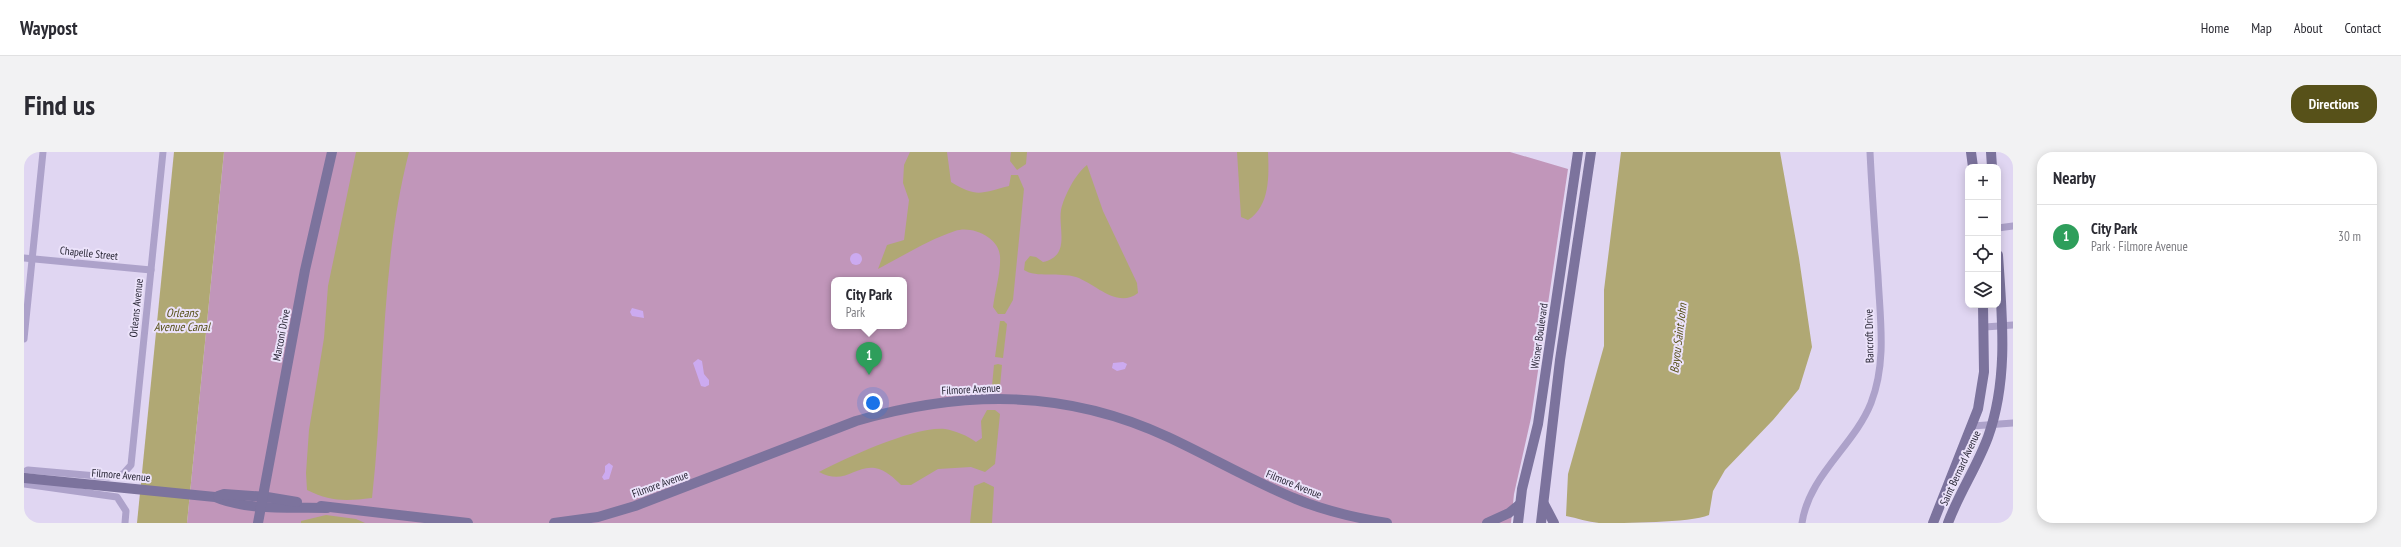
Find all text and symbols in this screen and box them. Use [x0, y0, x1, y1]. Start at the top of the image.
text: Waypost [20, 16, 77, 40]
text: Home [2201, 19, 2229, 37]
text: Map [2251, 19, 2272, 37]
text: About [2294, 19, 2323, 37]
text: Contact [2345, 19, 2381, 37]
button: Directions [2291, 85, 2377, 123]
text: Find us [24, 86, 95, 123]
map controls [1965, 164, 2001, 308]
button: + [1965, 164, 2001, 200]
text: Nearby [2053, 167, 2096, 189]
button: − [1965, 200, 2001, 236]
text: City Park [2091, 219, 2138, 238]
text: 1 [2063, 228, 2069, 245]
text: 30 m [2338, 228, 2361, 245]
button: locate [1965, 236, 2001, 272]
text: Park · Filmore Avenue [2091, 238, 2188, 255]
street label: Chapelle Street [59, 243, 119, 263]
button: layers [1965, 272, 2001, 308]
popup [831, 277, 907, 329]
street label: Orleans Avenue [126, 278, 146, 338]
text: City Park [846, 285, 892, 304]
street label: Wisner Boulevard [1527, 302, 1551, 370]
water label: Bayou Saint John [1666, 302, 1690, 374]
text: Park [846, 304, 865, 321]
water label: Orleans Avenue Canal [154, 305, 211, 334]
street label: Marconi Drive [269, 307, 293, 362]
street label: Bancroft Drive [1862, 308, 1876, 363]
pin: 1 [856, 342, 882, 375]
street label: Filmore Avenue [941, 380, 1001, 398]
your location [863, 393, 883, 413]
street label: Saint Bernard Avenue [1936, 428, 1984, 508]
street label: Filmore Avenue [91, 465, 151, 485]
street label: Filmore Avenue [1264, 466, 1324, 502]
street label: Filmore Avenue [630, 467, 690, 501]

